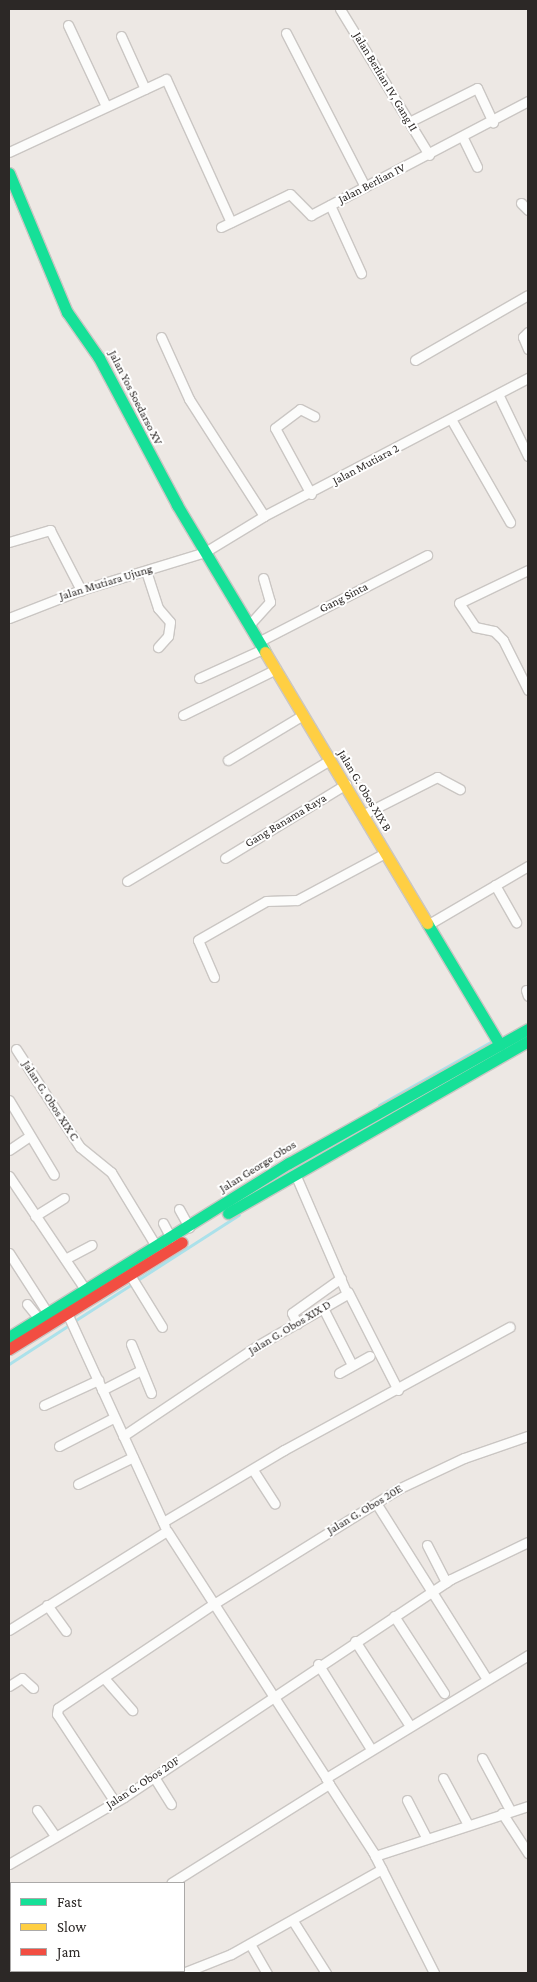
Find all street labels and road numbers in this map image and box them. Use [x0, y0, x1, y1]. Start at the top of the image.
street label: Jalan Berlian IV, Gang II [350, 30, 420, 134]
street label: Jalan Berlian IV [336, 161, 408, 207]
street label: Jalan Yos Soedarso XV [105, 348, 165, 448]
street label: Jalan Mutiara 2 [330, 441, 402, 489]
street label: Jalan Mutiara Ujung [58, 562, 154, 604]
street label: Gang Sinta [317, 580, 371, 616]
street label: Jalan G. Obos XIX B [334, 748, 394, 834]
street label: Gang Banama Raya [243, 791, 329, 851]
street label: Jalan G. Obos XIX C [19, 1058, 81, 1144]
street label: Jalan George Obos [217, 1138, 299, 1196]
street label: Jalan G. Obos XIX D [246, 1298, 334, 1358]
street label: Jalan G. Obos 20E [325, 1482, 405, 1538]
street label: Jalan G. Obos 20F [104, 1754, 182, 1812]

